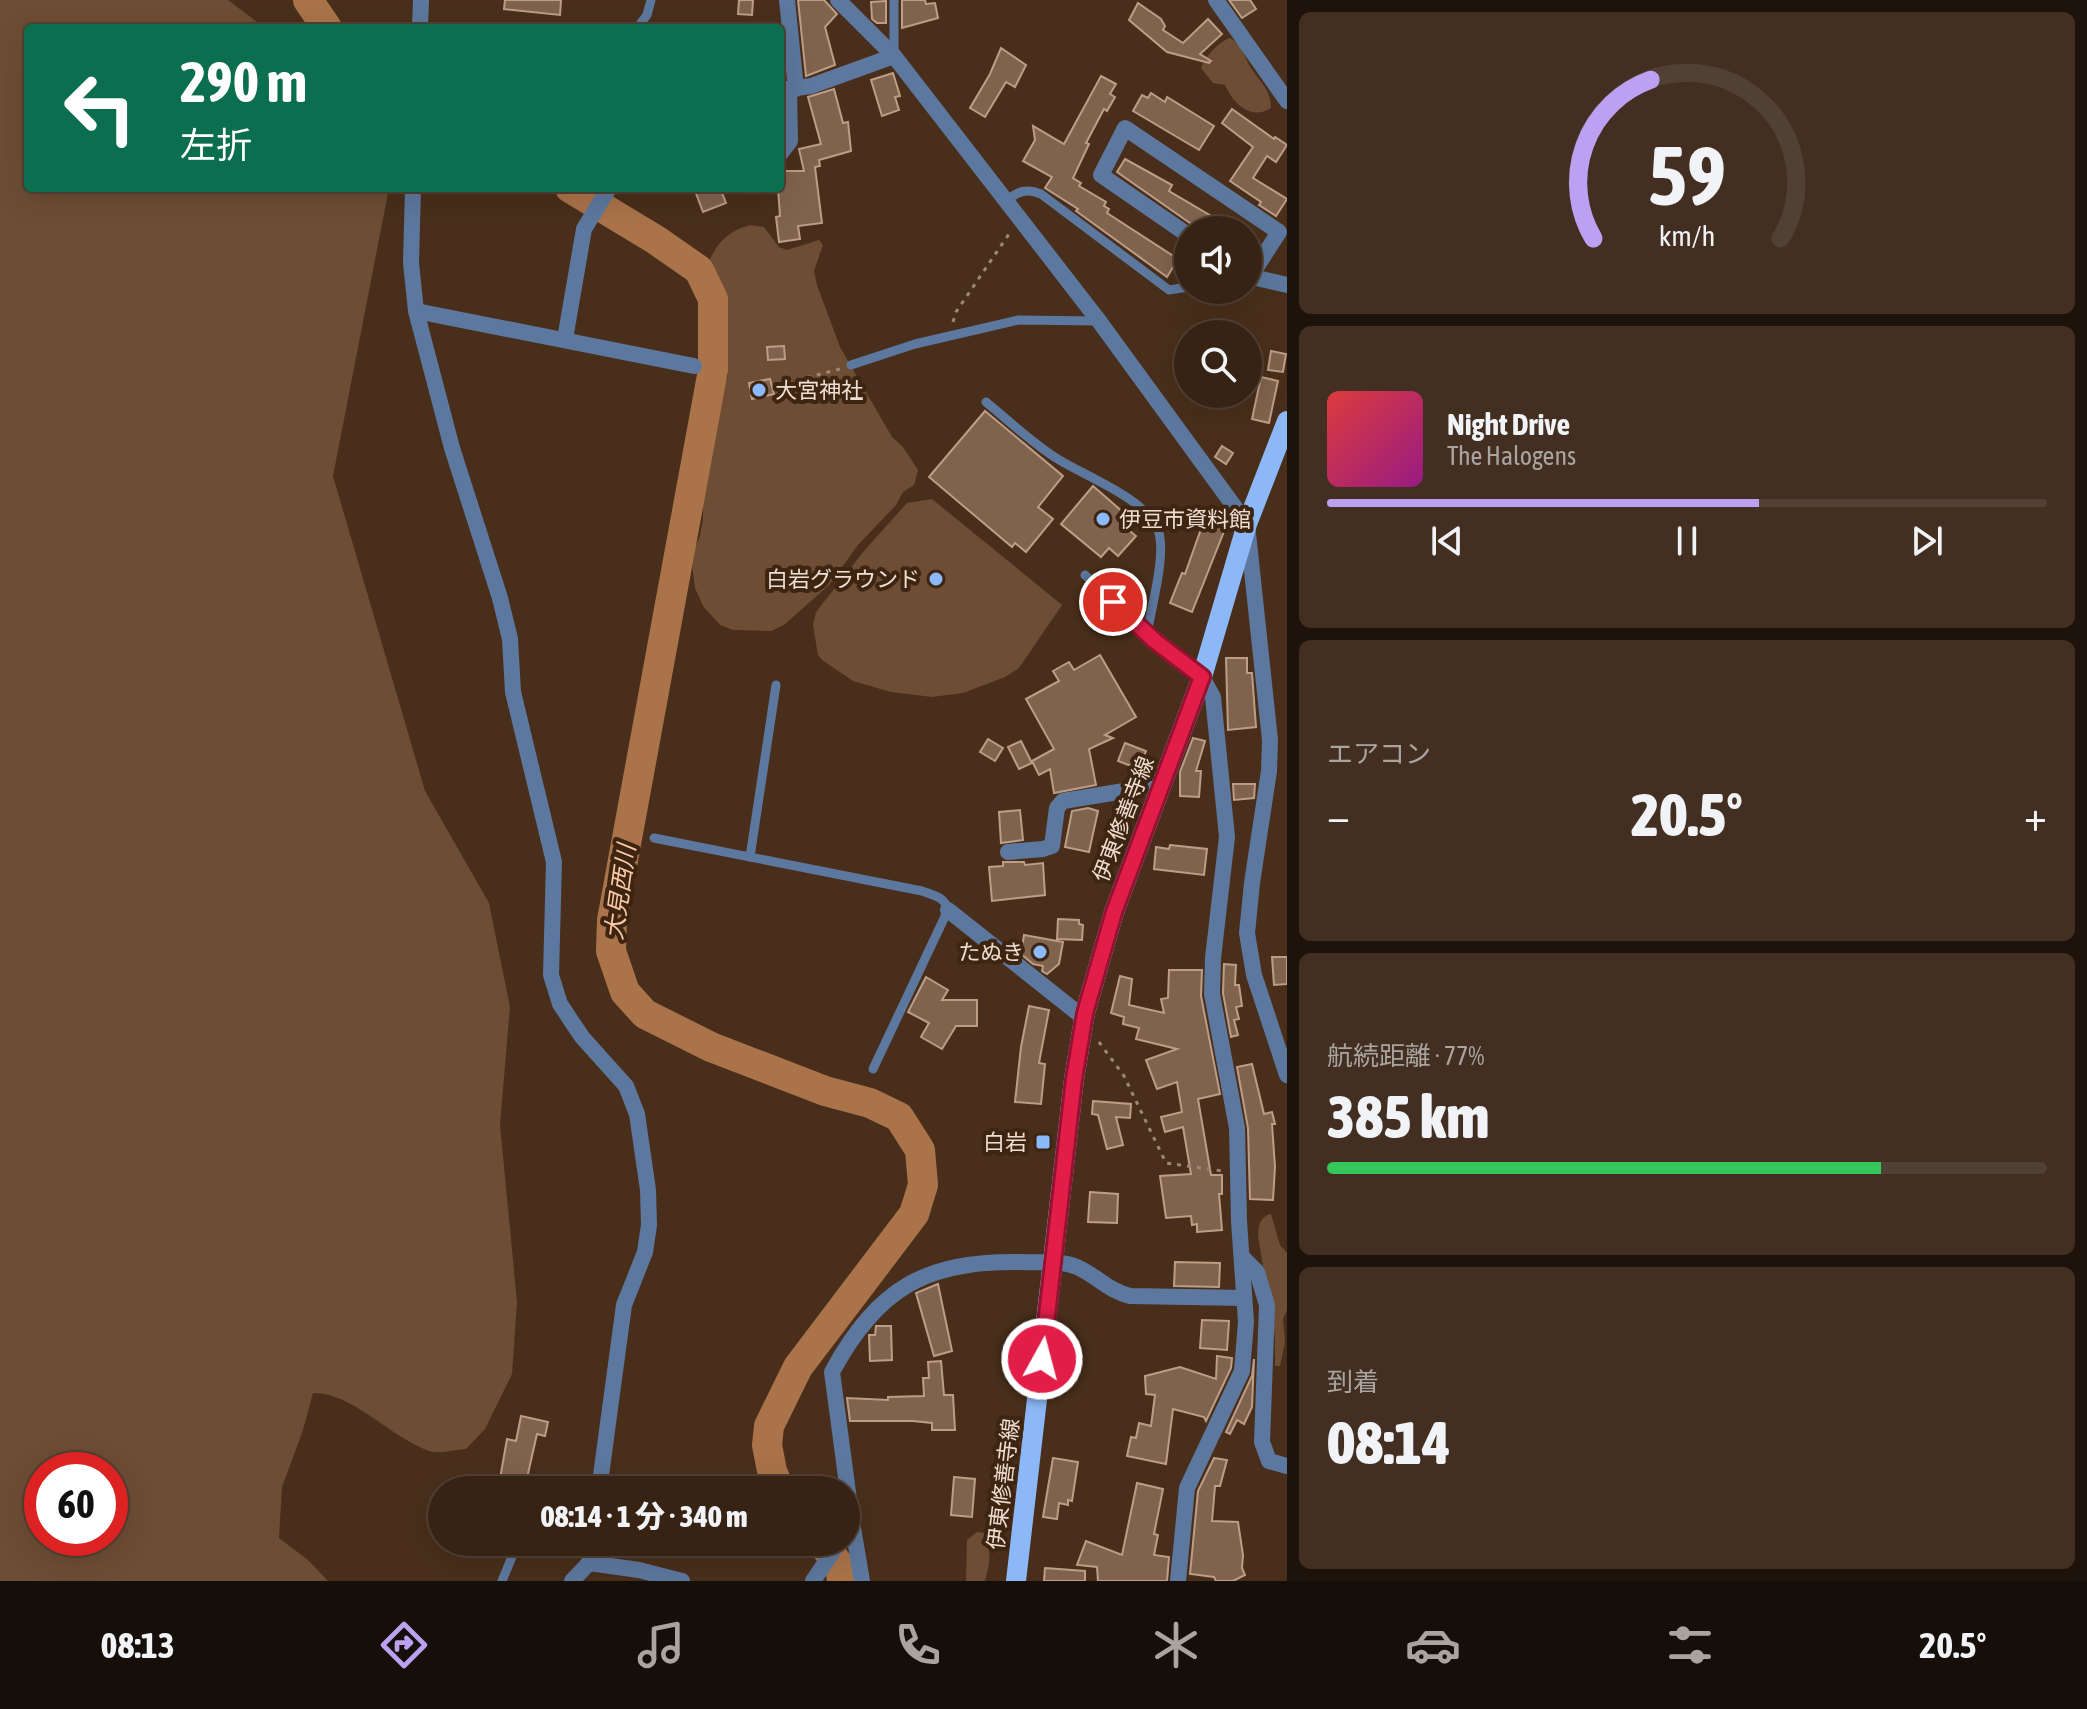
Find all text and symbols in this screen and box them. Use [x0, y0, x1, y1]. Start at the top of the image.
text: 290 m [180, 50, 307, 114]
icon: left [48, 56, 152, 160]
text: 左折 [180, 124, 252, 166]
text: 59 [1648, 126, 1726, 222]
map controls [1174, 216, 1262, 408]
button: sound [1174, 216, 1262, 304]
text: km/h [1659, 219, 1715, 252]
button: search [1174, 320, 1262, 408]
place label: 大宮神社 [775, 377, 863, 403]
marker: 大宮神社 [750, 381, 768, 399]
text: Night Drive [1447, 407, 1570, 441]
text: The Halogens [1447, 441, 1576, 471]
place label: 伊豆市資料館 [1119, 506, 1251, 532]
marker: 伊豆市資料館 [1094, 510, 1112, 528]
icon: previous [1425, 519, 1469, 563]
icon: pause [1665, 519, 1709, 563]
icon: next [1905, 519, 1949, 563]
place label: 白岩グラウンド [766, 566, 920, 592]
pin [1079, 568, 1147, 636]
marker: 白岩グラウンド [927, 570, 945, 588]
icon: arrive [1091, 580, 1135, 624]
text: エアコン [1327, 739, 1431, 769]
street label: 伊東修善寺線 [1087, 753, 1159, 885]
text: 20.5° [1631, 780, 1743, 849]
text: − [1327, 790, 1350, 840]
text: + [2024, 790, 2047, 840]
water label: 大見西川 [600, 840, 640, 941]
place label: たぬき [958, 939, 1024, 965]
marker: たぬき [1031, 943, 1049, 961]
text: 航続距離 · 77% [1327, 1041, 1484, 1071]
text: 385 km [1327, 1082, 1489, 1151]
place label: 白岩 [983, 1129, 1027, 1155]
marker: 白岩 [1034, 1133, 1052, 1151]
position arrow [1000, 1317, 1084, 1401]
text: 到着 [1327, 1367, 1379, 1397]
text: 08:14 [1327, 1408, 1450, 1477]
street label: 伊東修善寺線 [982, 1417, 1024, 1551]
speed limit sign: 60 [24, 1452, 128, 1556]
text: 08:14 · 1 分 · 340 m [540, 1499, 748, 1533]
icon: directions [376, 1617, 432, 1673]
icon: music [633, 1617, 689, 1673]
icon: phone [890, 1617, 946, 1673]
icon: climate [1148, 1617, 1204, 1673]
icon: car [1405, 1617, 1461, 1673]
icon: filters [1662, 1617, 1718, 1673]
text: 08:13 [101, 1624, 175, 1666]
text: 20.5° [1919, 1624, 1986, 1666]

